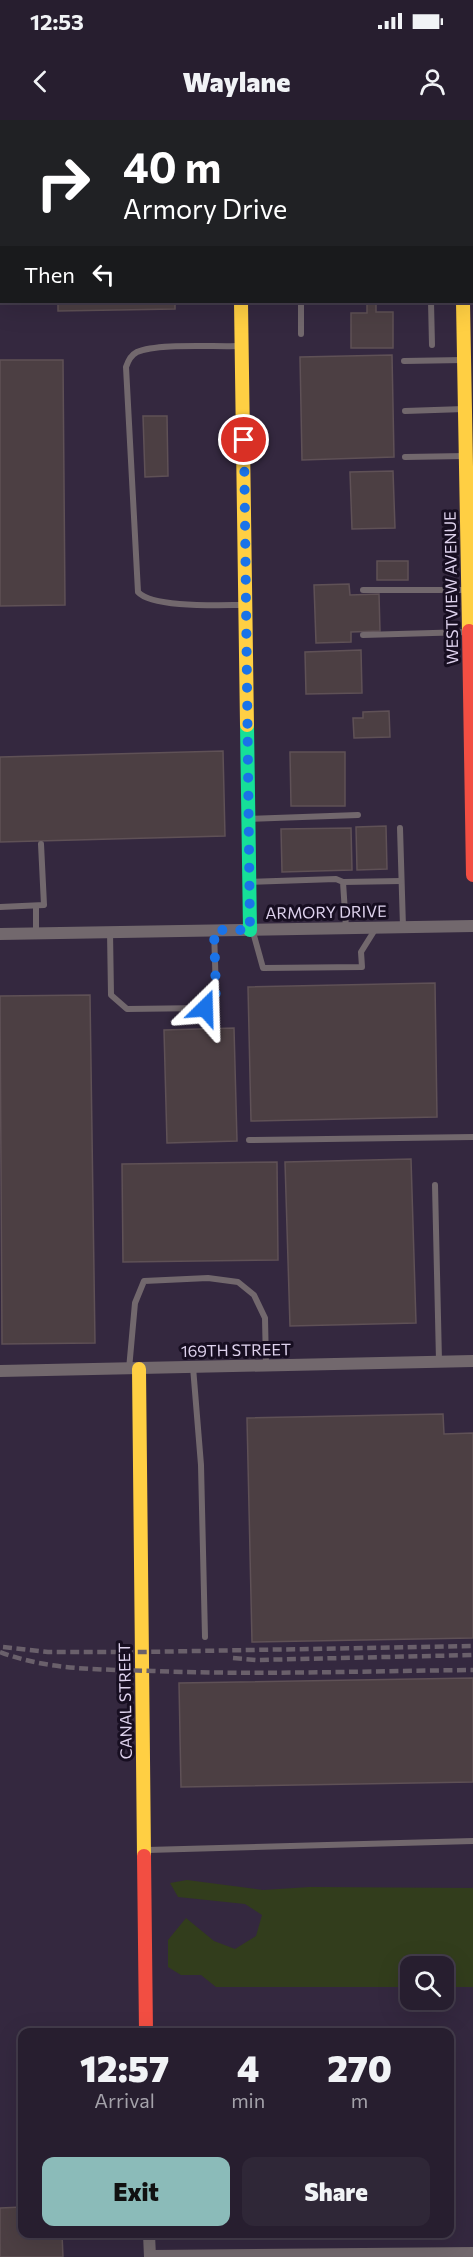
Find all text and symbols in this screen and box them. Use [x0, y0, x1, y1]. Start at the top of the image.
text: 12:53 [30, 8, 84, 35]
icon: back [24, 65, 57, 98]
text: Waylane [183, 65, 290, 98]
icon: person [416, 65, 449, 98]
text: 40 m [123, 140, 221, 192]
icon: right [24, 144, 102, 222]
text: Armory Drive [123, 192, 287, 225]
icon: left [87, 258, 120, 291]
text: Then [24, 261, 75, 288]
pin [218, 414, 269, 465]
icon: arrive [227, 423, 260, 456]
street label: WESTVIEW AVENUE [440, 511, 461, 665]
street label: ARMORY DRIVE [265, 901, 387, 922]
position arrow [173, 976, 237, 1040]
street label: 169TH STREET [181, 1339, 291, 1360]
street label: CANAL STREET [114, 1642, 135, 1760]
map controls [400, 1956, 454, 2010]
button: search [400, 1956, 454, 2010]
text: 12:57 [80, 2045, 169, 2089]
text: 4 [237, 2045, 259, 2089]
text: 270 [327, 2045, 392, 2089]
text: Arrival [94, 2088, 155, 2112]
text: min [231, 2088, 265, 2112]
text: m [351, 2088, 368, 2112]
button: Exit [42, 2157, 230, 2226]
button: Share [242, 2157, 430, 2226]

